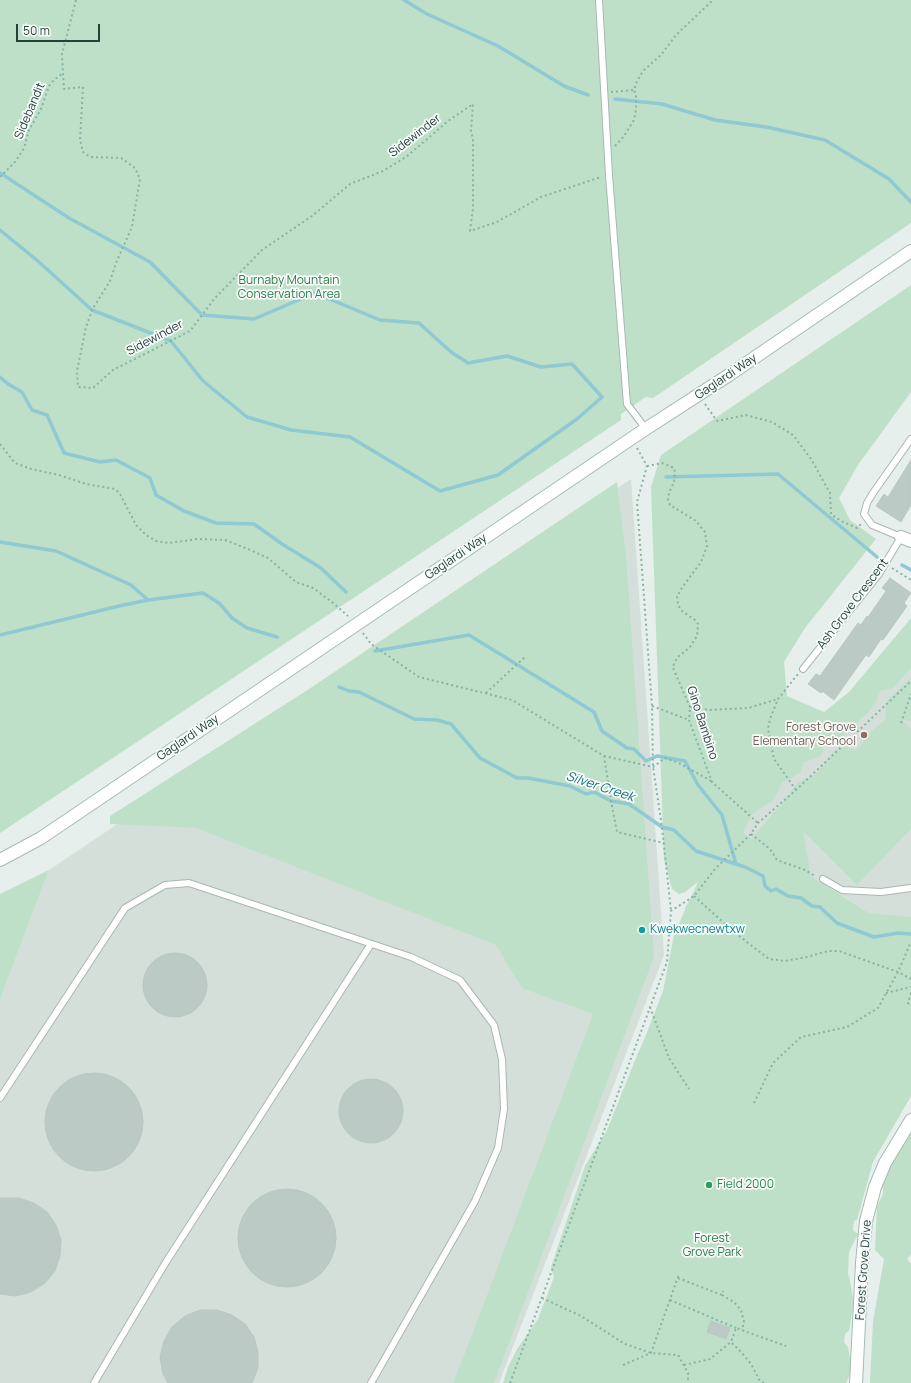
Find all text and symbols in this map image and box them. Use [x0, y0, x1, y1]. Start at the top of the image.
scale bar [18, 16, 102, 42]
text: 50 m [23, 22, 50, 39]
street label: Sidebandit [12, 81, 48, 141]
street label: Sidewinder [386, 111, 444, 161]
park label: Burnaby Mountain Conservation Area [238, 274, 340, 302]
street label: Sidewinder [124, 317, 186, 359]
street label: Gaglardi Way [692, 351, 760, 403]
street label: Gaglardi Way [422, 531, 490, 583]
street label: Ash Grove Crescent [814, 556, 892, 652]
street label: Gino Bambino [683, 685, 721, 761]
street label: Gaglardi Way [154, 712, 222, 764]
place label: Forest Grove Elementary School [753, 721, 856, 749]
marker: Forest Grove Elementary School [859, 730, 869, 740]
water label: Silver Creek [564, 769, 636, 805]
place label: Kwekwecnewtxw [650, 923, 745, 937]
marker: Kwekwecnewtxw [637, 925, 647, 935]
place label: Field 2000 [717, 1178, 774, 1192]
marker: Field 2000 [704, 1180, 714, 1190]
street label: Forest Grove Drive [853, 1219, 875, 1321]
park label: Forest Grove Park [683, 1232, 741, 1260]

